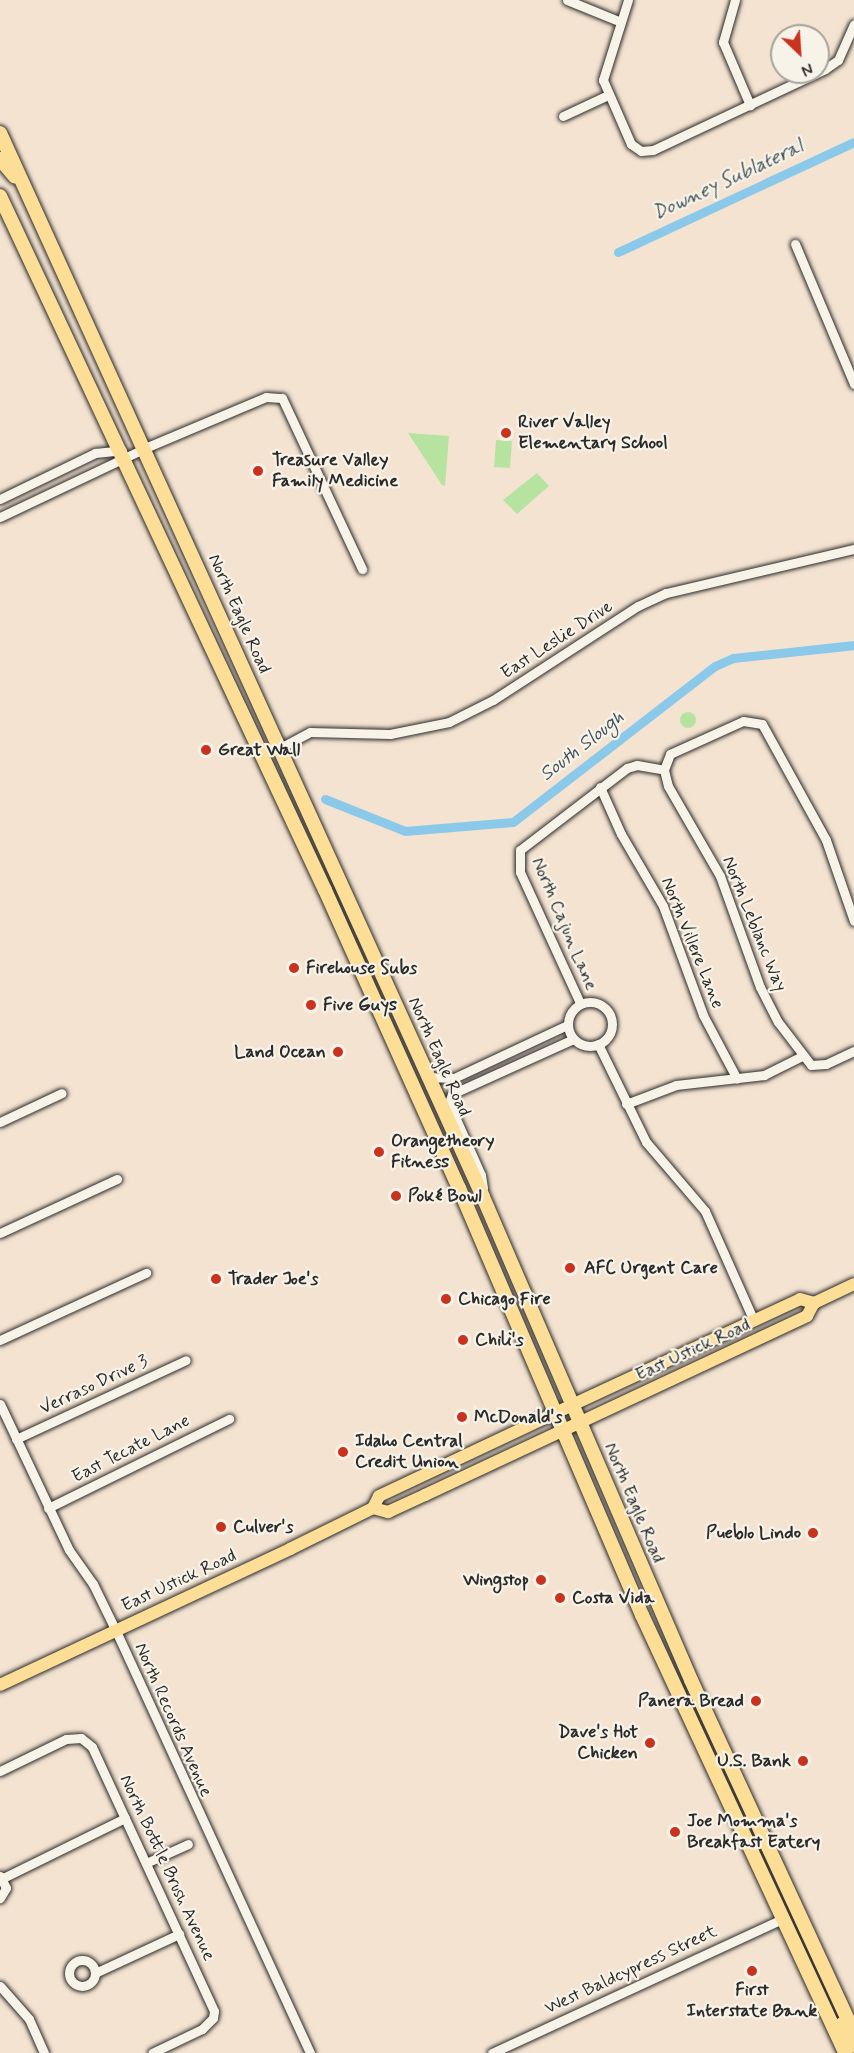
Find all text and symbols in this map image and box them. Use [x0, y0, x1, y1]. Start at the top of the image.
north arrow [770, 24, 830, 84]
text: N [798, 57, 816, 81]
water label: Downey Sublateral [649, 135, 807, 225]
place label: River Valley Elementary School [518, 412, 668, 454]
marker: River Valley Elementary School [499, 426, 513, 440]
place label: Treasure Valley Family Medicine [272, 450, 395, 492]
marker: Treasure Valley Family Medicine [249, 462, 267, 480]
street label: North Eagle Road [203, 551, 275, 677]
street label: East Leslie Drive [497, 596, 617, 684]
water label: South Slough [535, 706, 629, 786]
place label: Great Wall [218, 739, 300, 761]
marker: Great Wall [199, 743, 213, 757]
street label: North Leblanc Way [717, 852, 791, 996]
street label: North Cajun Lane [527, 855, 601, 993]
street label: North Villere Lane [656, 875, 728, 1011]
place label: Firehouse Subs [306, 957, 416, 979]
marker: Firehouse Subs [287, 961, 301, 975]
place label: Five Guys [323, 994, 394, 1016]
street label: North Eagle Road [403, 994, 475, 1120]
marker: Five Guys [304, 998, 318, 1012]
place label: Land Ocean [233, 1041, 326, 1063]
marker: Land Ocean [331, 1045, 345, 1059]
place label: Orangetheory Fitness [391, 1131, 494, 1174]
marker: Orangetheory Fitness [372, 1145, 386, 1159]
place label: Poké Bowl [408, 1185, 482, 1207]
marker: Poké Bowl [389, 1189, 403, 1203]
place label: AFC Urgent Care [584, 1257, 723, 1279]
marker: AFC Urgent Care [561, 1259, 579, 1277]
place label: Trader Joe's [228, 1268, 320, 1290]
marker: Trader Joe's [209, 1272, 223, 1286]
place label: Chicago Fire [458, 1288, 549, 1310]
marker: Chicago Fire [439, 1292, 453, 1306]
street label: East Ustick Road [633, 1314, 753, 1386]
place label: Chili's [475, 1329, 524, 1351]
marker: Chili's [456, 1333, 470, 1347]
street label: Verraso Drive 3 [37, 1351, 151, 1419]
place label: McDonald's [474, 1406, 562, 1428]
street label: East Tecate Lane [69, 1410, 193, 1488]
marker: McDonald's [455, 1410, 469, 1424]
place label: Idaho Central Credit Union [355, 1431, 463, 1474]
street label: North Eagle Road [599, 1440, 669, 1566]
marker: Idaho Central Credit Union [336, 1445, 350, 1459]
place label: Culver's [233, 1516, 293, 1538]
marker: Culver's [214, 1520, 228, 1534]
place label: Pueblo Lindo [706, 1522, 801, 1544]
marker: Pueblo Lindo [806, 1526, 820, 1540]
street label: East Ustick Road [119, 1545, 239, 1617]
place label: Wingstop [463, 1569, 529, 1591]
marker: Wingstop [534, 1573, 548, 1587]
place label: Costa Vida [572, 1587, 652, 1609]
marker: Costa Vida [553, 1591, 567, 1605]
street label: North Records Avenue [129, 1639, 217, 1801]
place label: Panera Bread [638, 1690, 744, 1712]
marker: Panera Bread [749, 1694, 763, 1708]
place label: Dave's Hot Chicken [558, 1722, 638, 1764]
marker: Dave's Hot Chicken [643, 1736, 657, 1750]
place label: U.S. Bank [717, 1750, 791, 1772]
marker: U.S. Bank [796, 1754, 810, 1768]
street label: North Bottle Brush Avenue [114, 1771, 220, 1965]
place label: Joe Momma's Breakfast Eatery [687, 1811, 820, 1854]
marker: Joe Momma's Breakfast Eatery [668, 1825, 682, 1839]
street label: West Baldcypress Street [542, 1921, 720, 2019]
marker: First Interstate Bank [745, 1964, 759, 1978]
place label: First Interstate Bank [689, 1980, 815, 2022]

